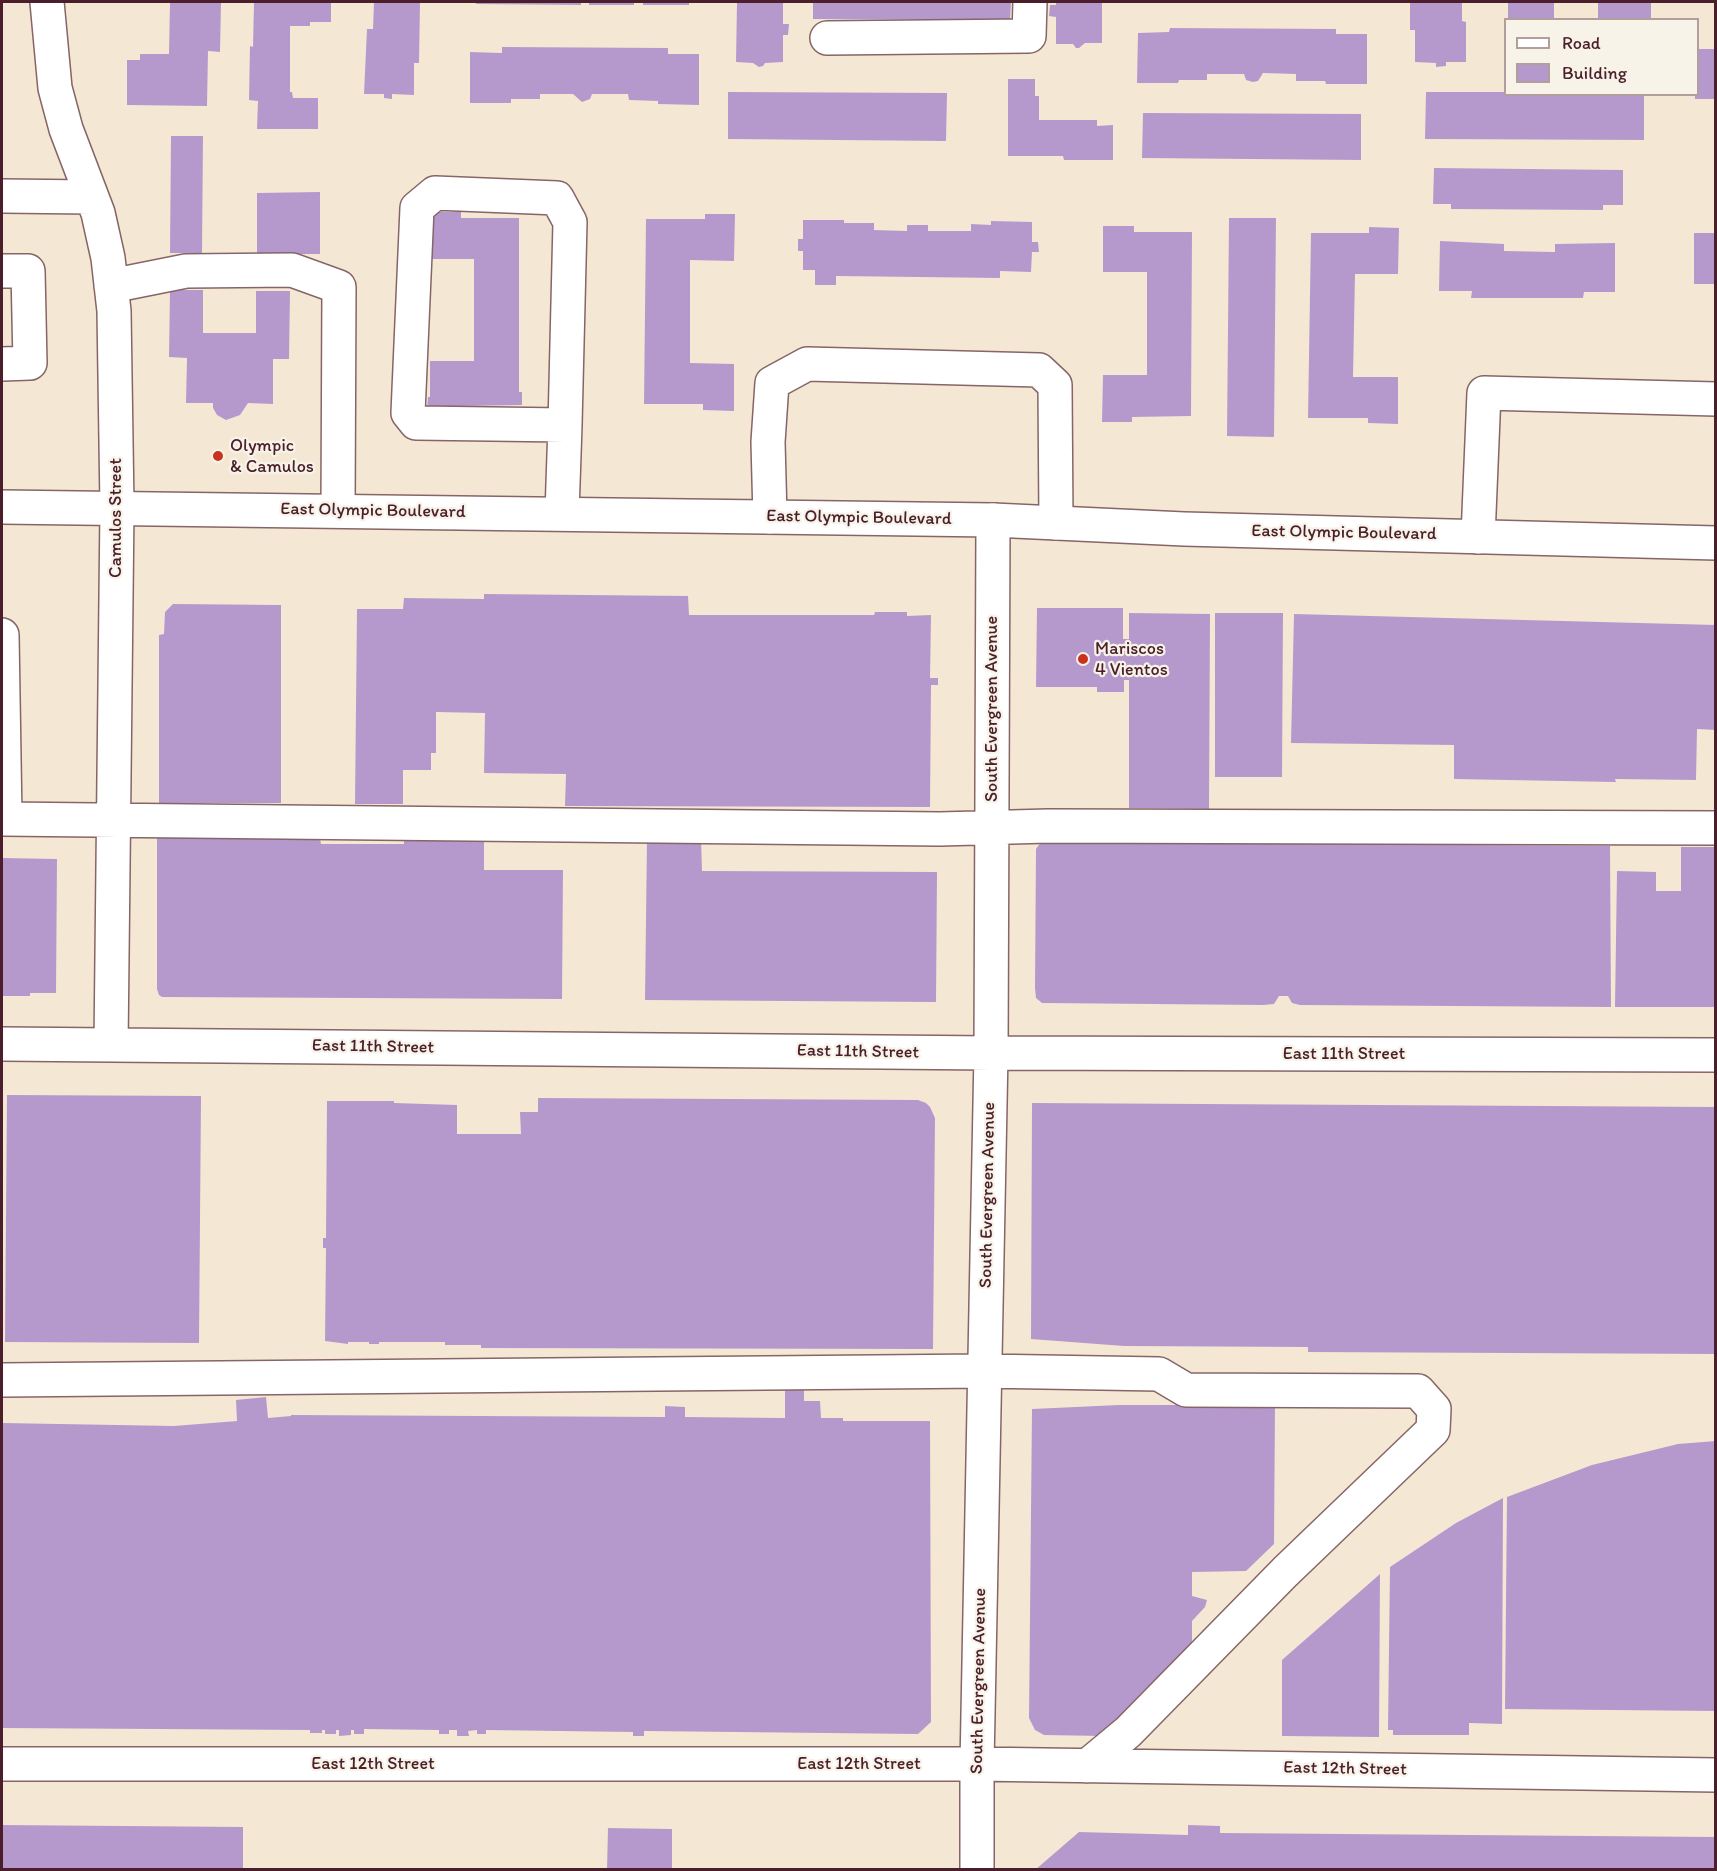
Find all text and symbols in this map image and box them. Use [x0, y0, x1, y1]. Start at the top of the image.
legend [1504, 18, 1699, 96]
text: Road [1562, 32, 1601, 54]
text: Building [1562, 62, 1627, 84]
place label: Olympic & Camulos [230, 435, 314, 478]
marker: Olympic & Camulos [211, 449, 225, 463]
street label: Camulos Street [105, 458, 127, 578]
street label: East Olympic Boulevard [280, 499, 466, 523]
street label: East Olympic Boulevard [766, 506, 952, 530]
street label: East Olympic Boulevard [1251, 521, 1437, 545]
street label: South Evergreen Avenue [981, 616, 1003, 802]
place label: Mariscos 4 Vientos [1095, 638, 1168, 680]
marker: Mariscos 4 Vientos [1076, 652, 1090, 666]
street label: East 11th Street [312, 1035, 434, 1059]
street label: East 11th Street [797, 1040, 919, 1064]
street label: East 11th Street [1283, 1043, 1405, 1065]
street label: South Evergreen Avenue [976, 1102, 1000, 1288]
street label: South Evergreen Avenue [967, 1588, 991, 1774]
street label: East 12th Street [311, 1753, 435, 1775]
street label: East 12th Street [797, 1753, 921, 1775]
street label: East 12th Street [1283, 1757, 1407, 1781]

